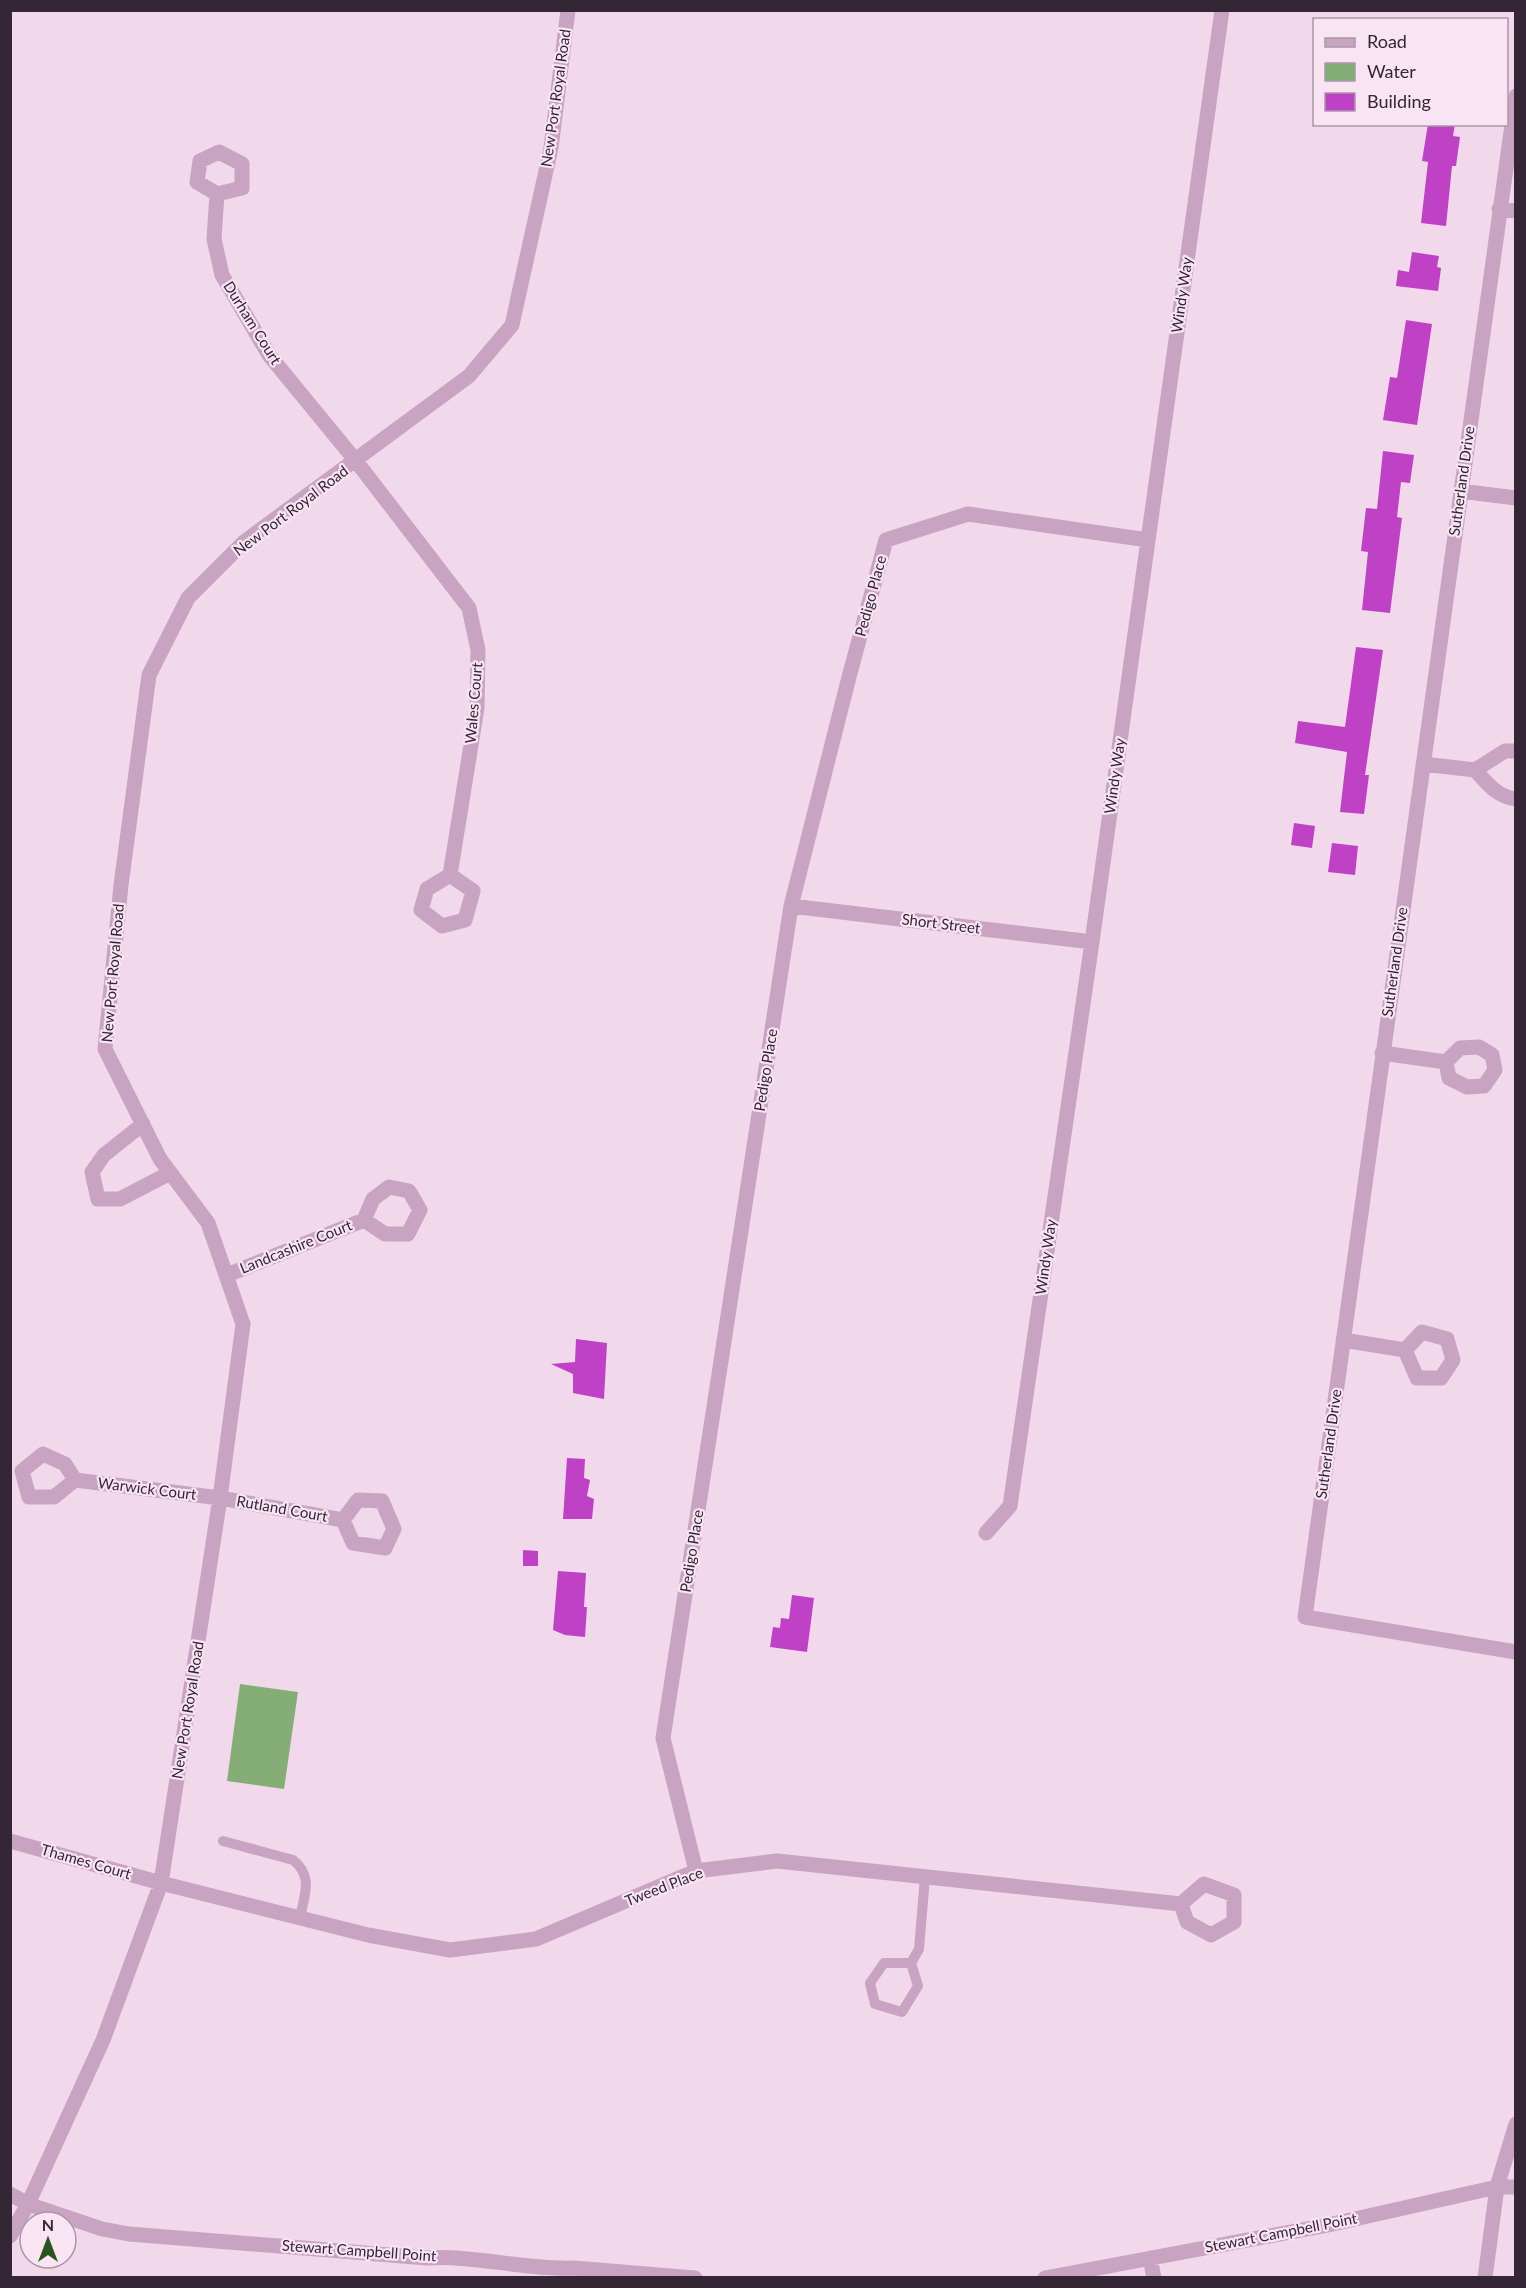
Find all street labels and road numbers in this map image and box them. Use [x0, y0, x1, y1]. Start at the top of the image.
street label: New Port Royal Road [536, 28, 574, 168]
street label: Windy Way [1167, 255, 1195, 334]
street label: Durham Court [220, 278, 286, 368]
street label: Sutherland Drive [1444, 425, 1478, 537]
street label: New Port Royal Road [229, 461, 351, 559]
street label: Pedigo Place [851, 553, 890, 638]
street label: Wales Court [460, 661, 486, 744]
street label: Windy Way [1100, 736, 1128, 815]
street label: New Port Royal Road [97, 903, 127, 1043]
street label: Sutherland Drive [1377, 906, 1411, 1018]
street label: Short Street [901, 909, 982, 937]
street label: Pedigo Place [750, 1027, 780, 1112]
street label: Landcashire Court [237, 1215, 355, 1277]
street label: Windy Way [1031, 1217, 1059, 1296]
street label: Sutherland Drive [1311, 1388, 1345, 1500]
street label: Warwick Court [97, 1473, 198, 1503]
street label: Rutland Court [235, 1491, 330, 1525]
street label: Pedigo Place [676, 1508, 706, 1593]
street label: New Port Royal Road [167, 1640, 207, 1780]
street label: Thames Court [39, 1840, 134, 1883]
street label: Tweed Place [622, 1863, 705, 1909]
street label: Stewart Campbell Point [1203, 2208, 1359, 2256]
street label: Stewart Campbell Point [281, 2236, 437, 2264]

